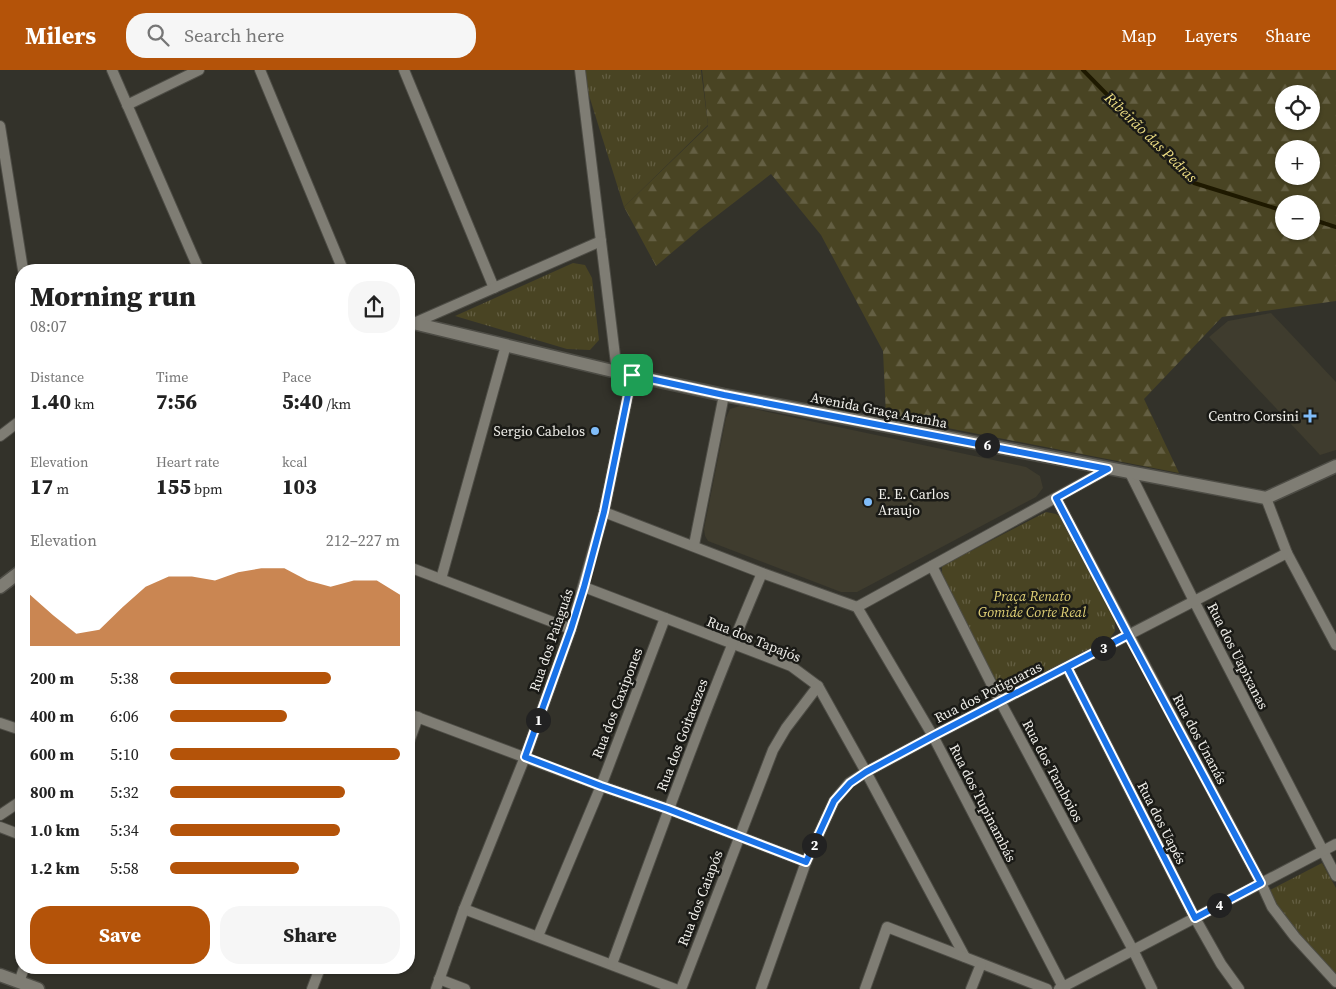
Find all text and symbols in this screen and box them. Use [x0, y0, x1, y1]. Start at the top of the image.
search box [126, 13, 476, 58]
text: Milers [25, 19, 96, 52]
icon: search [144, 21, 172, 49]
text: Search here [184, 22, 284, 48]
text: Map [1121, 23, 1156, 48]
text: Layers [1184, 23, 1237, 48]
text: Share [1265, 23, 1311, 48]
map controls [1275, 85, 1320, 240]
button: locate [1275, 85, 1320, 130]
water label: Ribeirão das Pedras [1099, 87, 1202, 187]
button: + [1275, 140, 1320, 185]
button: − [1275, 195, 1320, 240]
text: Morning run [30, 277, 196, 315]
button: share [348, 281, 400, 333]
text: 08:07 [30, 315, 67, 337]
pin [611, 354, 653, 396]
icon: arrive [618, 361, 646, 389]
text: Distance [30, 367, 84, 387]
text: Time [156, 367, 188, 387]
text: Pace [282, 367, 311, 387]
text: 1.40 [30, 387, 71, 416]
text: 7:56 [156, 387, 197, 416]
text: 5:40 [282, 387, 323, 416]
street label: Avenida Graça Aranha [809, 387, 950, 433]
text: km [71, 394, 95, 414]
text: /km [323, 394, 351, 414]
place label: Centro Corsini [1208, 406, 1299, 426]
marker: Centro Corsini [1303, 409, 1317, 423]
place label: Sergio Cabelos [494, 421, 585, 441]
marker: Sergio Cabelos [589, 425, 601, 437]
pin: 6 [974, 432, 1000, 458]
text: 6 [984, 435, 991, 455]
text: Elevation [30, 452, 88, 472]
text: Heart rate [156, 452, 219, 472]
text: kcal [282, 452, 308, 472]
text: 17 [30, 472, 53, 501]
text: 155 [156, 472, 191, 501]
text: 103 [282, 472, 317, 501]
text: m [53, 479, 69, 499]
text: bpm [191, 479, 223, 499]
place label: E. E. Carlos Araujo [878, 484, 949, 520]
marker: E. E. Carlos Araujo [862, 496, 874, 508]
text: Elevation [30, 529, 97, 551]
text: 212–227 m [326, 529, 400, 551]
street label: Rua dos Paiaguás [524, 586, 578, 694]
park label: Praça Renato Gomide Corte Real [978, 586, 1086, 622]
street label: Rua dos Uapixanas [1202, 599, 1274, 713]
street label: Rua dos Tapajós [704, 611, 804, 667]
pin: 3 [1090, 636, 1116, 660]
text: 3 [1100, 638, 1107, 658]
street label: Rua dos Caxipones [587, 645, 647, 761]
street label: Rua dos Potiguaras [931, 656, 1045, 728]
text: 200 m [30, 667, 74, 689]
text: 5:38 [110, 667, 139, 689]
street label: Rua dos Goitacazes [651, 676, 713, 794]
street label: Rua dos Unanás [1168, 690, 1232, 788]
text: 400 m [30, 705, 74, 727]
text: 6:06 [110, 705, 139, 727]
pin: 1 [526, 708, 550, 732]
text: 1 [535, 710, 542, 730]
street label: Rua dos Tamboios [1018, 716, 1088, 826]
street label: Rua dos Tupinambás [945, 740, 1021, 866]
text: 600 m [30, 743, 74, 765]
text: 5:10 [110, 743, 139, 765]
street label: Rua dos Uapés [1133, 778, 1191, 868]
text: 800 m [30, 781, 74, 803]
text: 5:32 [110, 781, 139, 803]
text: 1.0 km [30, 819, 80, 841]
text: 5:34 [110, 819, 139, 841]
pin: 2 [802, 832, 826, 858]
text: 2 [811, 835, 818, 855]
street label: Rua dos Caiapós [672, 847, 728, 949]
text: 1.2 km [30, 857, 80, 879]
text: 5:58 [110, 857, 139, 879]
pin: 4 [1206, 892, 1232, 918]
text: 4 [1216, 895, 1223, 915]
button: Save [30, 906, 210, 964]
button: Share [220, 906, 400, 964]

